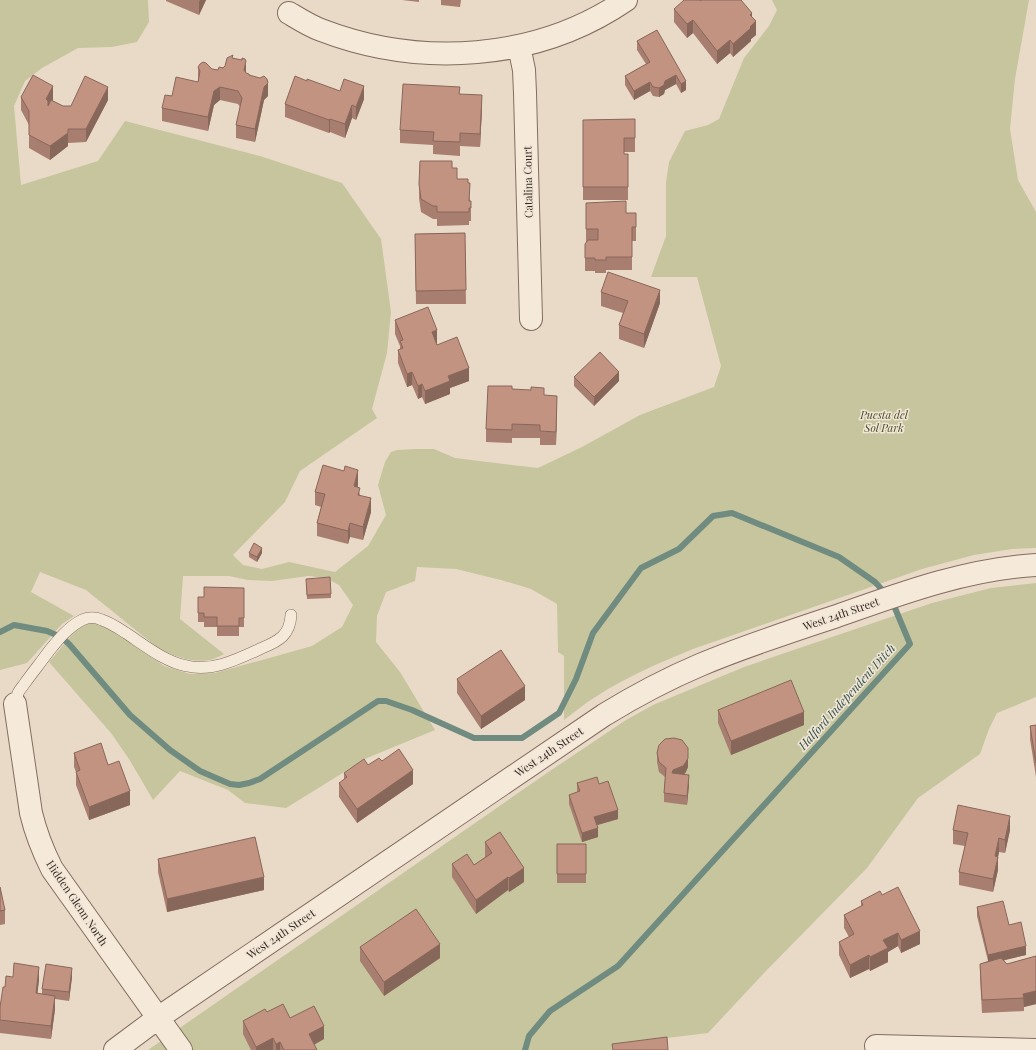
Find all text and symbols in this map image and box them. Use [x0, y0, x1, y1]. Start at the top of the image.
street label: Catalina Court [519, 146, 536, 218]
park label: Puesta del Sol Park [859, 407, 909, 435]
street label: West 24th Street [800, 593, 881, 634]
water label: Halford Independent Ditch [794, 640, 898, 754]
street label: West 24th Street [511, 723, 586, 781]
street label: Hidden Glenn North [43, 857, 112, 949]
street label: West 24th Street [243, 905, 318, 963]

